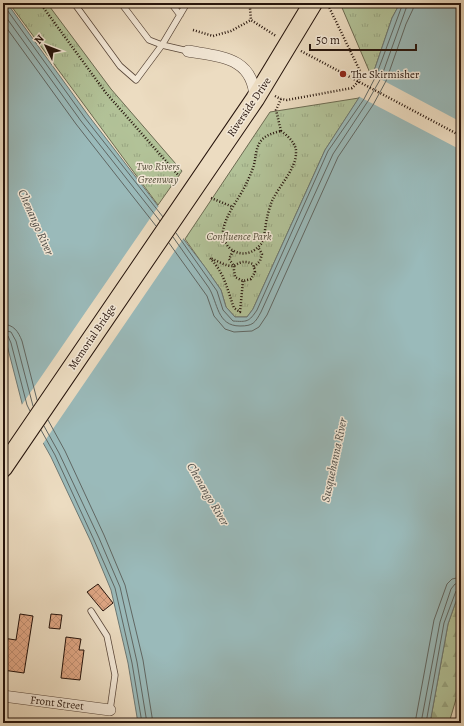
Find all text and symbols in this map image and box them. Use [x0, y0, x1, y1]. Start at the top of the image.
north arrow [26, 26, 66, 66]
scale bar [310, 26, 416, 52]
text: N [31, 31, 47, 48]
text: 50 m [316, 32, 340, 48]
place label: The Skirmisher [351, 67, 419, 82]
marker: The Skirmisher [338, 69, 348, 79]
street label: Riverside Drive [224, 74, 274, 140]
park label: Two Rivers Greenway [136, 159, 180, 187]
water label: Chenango River [14, 187, 58, 258]
park label: Confluence Park [206, 229, 272, 244]
street label: Memorial Bridge [65, 301, 120, 373]
water label: Susquehanna River [317, 416, 351, 504]
water label: Chenango River [183, 460, 233, 529]
street label: Front Street [29, 692, 85, 714]

